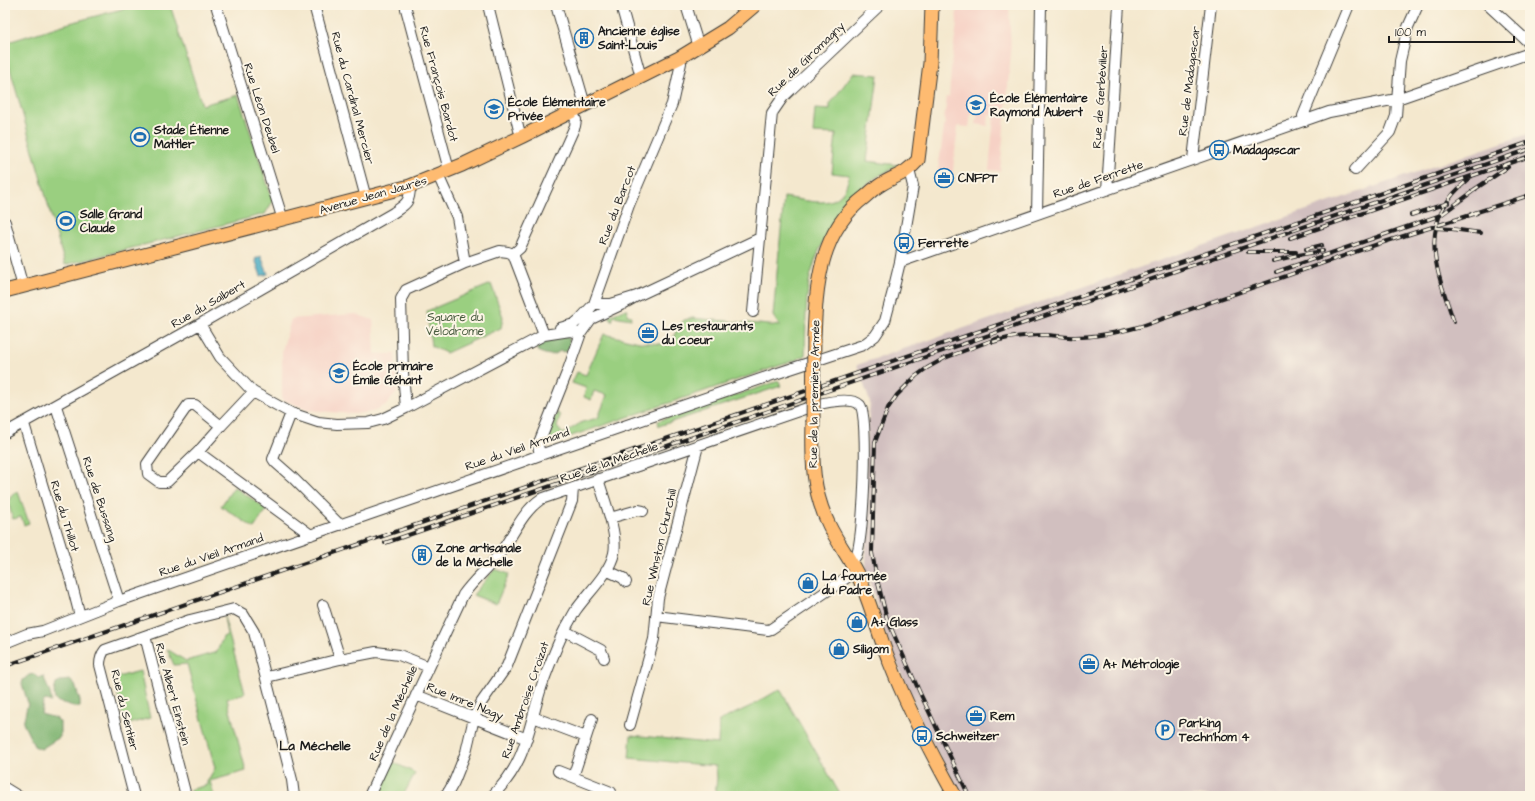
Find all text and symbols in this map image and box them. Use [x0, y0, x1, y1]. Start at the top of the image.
street label: Rue de Giromagny [764, 18, 850, 101]
scale bar [1389, 18, 1514, 44]
place label: Ancienne église Saint-Louis [597, 23, 680, 54]
street label: Rue François Bardot [415, 24, 462, 144]
text: 100 m [1395, 24, 1426, 41]
street label: Rue de Madagascar [1174, 25, 1206, 137]
building icon: Ancienne église Saint-Louis [573, 27, 595, 49]
street label: Rue du Cardinal Mercier [327, 30, 378, 167]
street label: Rue de Gerbéviller [1088, 45, 1113, 149]
street label: Rue Léon Deubel [239, 61, 284, 155]
place label: École Élémentaire Raymond Aubert [990, 90, 1088, 122]
place label: École Élémentaire Privée [508, 94, 606, 125]
school or university icon: École Élémentaire Raymond Aubert [965, 94, 987, 116]
school or university icon: École Élémentaire Privée [483, 98, 505, 120]
place label: Stade Étienne Mattler [153, 122, 229, 153]
sports icon: Stade Étienne Mattler [129, 126, 151, 148]
bus stop icon: Madagascar [1208, 139, 1230, 161]
place label: Madagascar [1233, 142, 1300, 161]
street label: Rue de Ferrette [1051, 156, 1146, 203]
street label: Rue du Barcot [595, 163, 640, 247]
office icon: CNFPT [933, 167, 955, 189]
place label: CNFPT [958, 170, 998, 187]
street label: Avenue Jean Jaurès [317, 172, 429, 219]
place label: Salle Grand Claude [79, 206, 143, 237]
sports icon: Salle Grand Claude [55, 210, 77, 232]
bus stop icon: Ferrette [893, 232, 915, 254]
place label: Ferrette [918, 235, 969, 252]
street label: Rue du Salbert [168, 276, 249, 333]
park label: Square du Vélodrome [426, 309, 485, 340]
place label: Les restaurants du coeur [661, 318, 753, 349]
street label: Rue de la première Armée [805, 319, 824, 468]
office icon: Les restaurants du coeur [637, 322, 659, 344]
place label: École primaire Émile Géhant [353, 358, 434, 389]
school or university icon: École primaire Émile Géhant [328, 362, 350, 384]
street label: Rue du Vieil Armand [463, 424, 572, 475]
street label: Rue de la Méchelle [558, 438, 661, 487]
street label: Rue de Bussang [77, 455, 121, 544]
street label: Rue du Thillot [46, 478, 83, 554]
street label: Rue Winston Churchill [638, 487, 681, 607]
street label: Rue du Vieil Armand [157, 530, 266, 581]
place label: Zone artisanale de la Méchelle [435, 540, 522, 571]
building icon: Zone artisanale de la Méchelle [411, 544, 433, 566]
place label: La fournée du Padre [821, 568, 887, 599]
shop icon: La fournée du Padre [797, 572, 819, 594]
shop icon: A+ Glass [846, 611, 868, 633]
place label: A+ Glass [871, 614, 918, 631]
shop icon: Siligom [828, 638, 850, 660]
street label: Rue Ambroise Croizat [497, 639, 554, 761]
street label: Rue Albert Einstein [151, 641, 194, 747]
place label: Siligom [852, 641, 889, 660]
office icon: A+ Métrologie [1078, 653, 1100, 675]
place label: A+ Métrologie [1103, 656, 1180, 675]
street label: Rue de la Méchelle [365, 662, 422, 764]
street label: Rue du Sentier [106, 668, 143, 753]
street label: Rue Imre Nagy [424, 678, 506, 726]
office icon: Rem [965, 705, 987, 727]
place label: Rem [990, 708, 1015, 725]
place label: Parking Techn'hom 4 [1178, 715, 1250, 746]
parking icon: Parking Techn'hom 4 [1154, 719, 1176, 741]
bus stop icon: Schweitzer [911, 725, 933, 747]
place label: Schweitzer [935, 728, 1000, 745]
district label: La Méchelle [279, 737, 351, 755]

